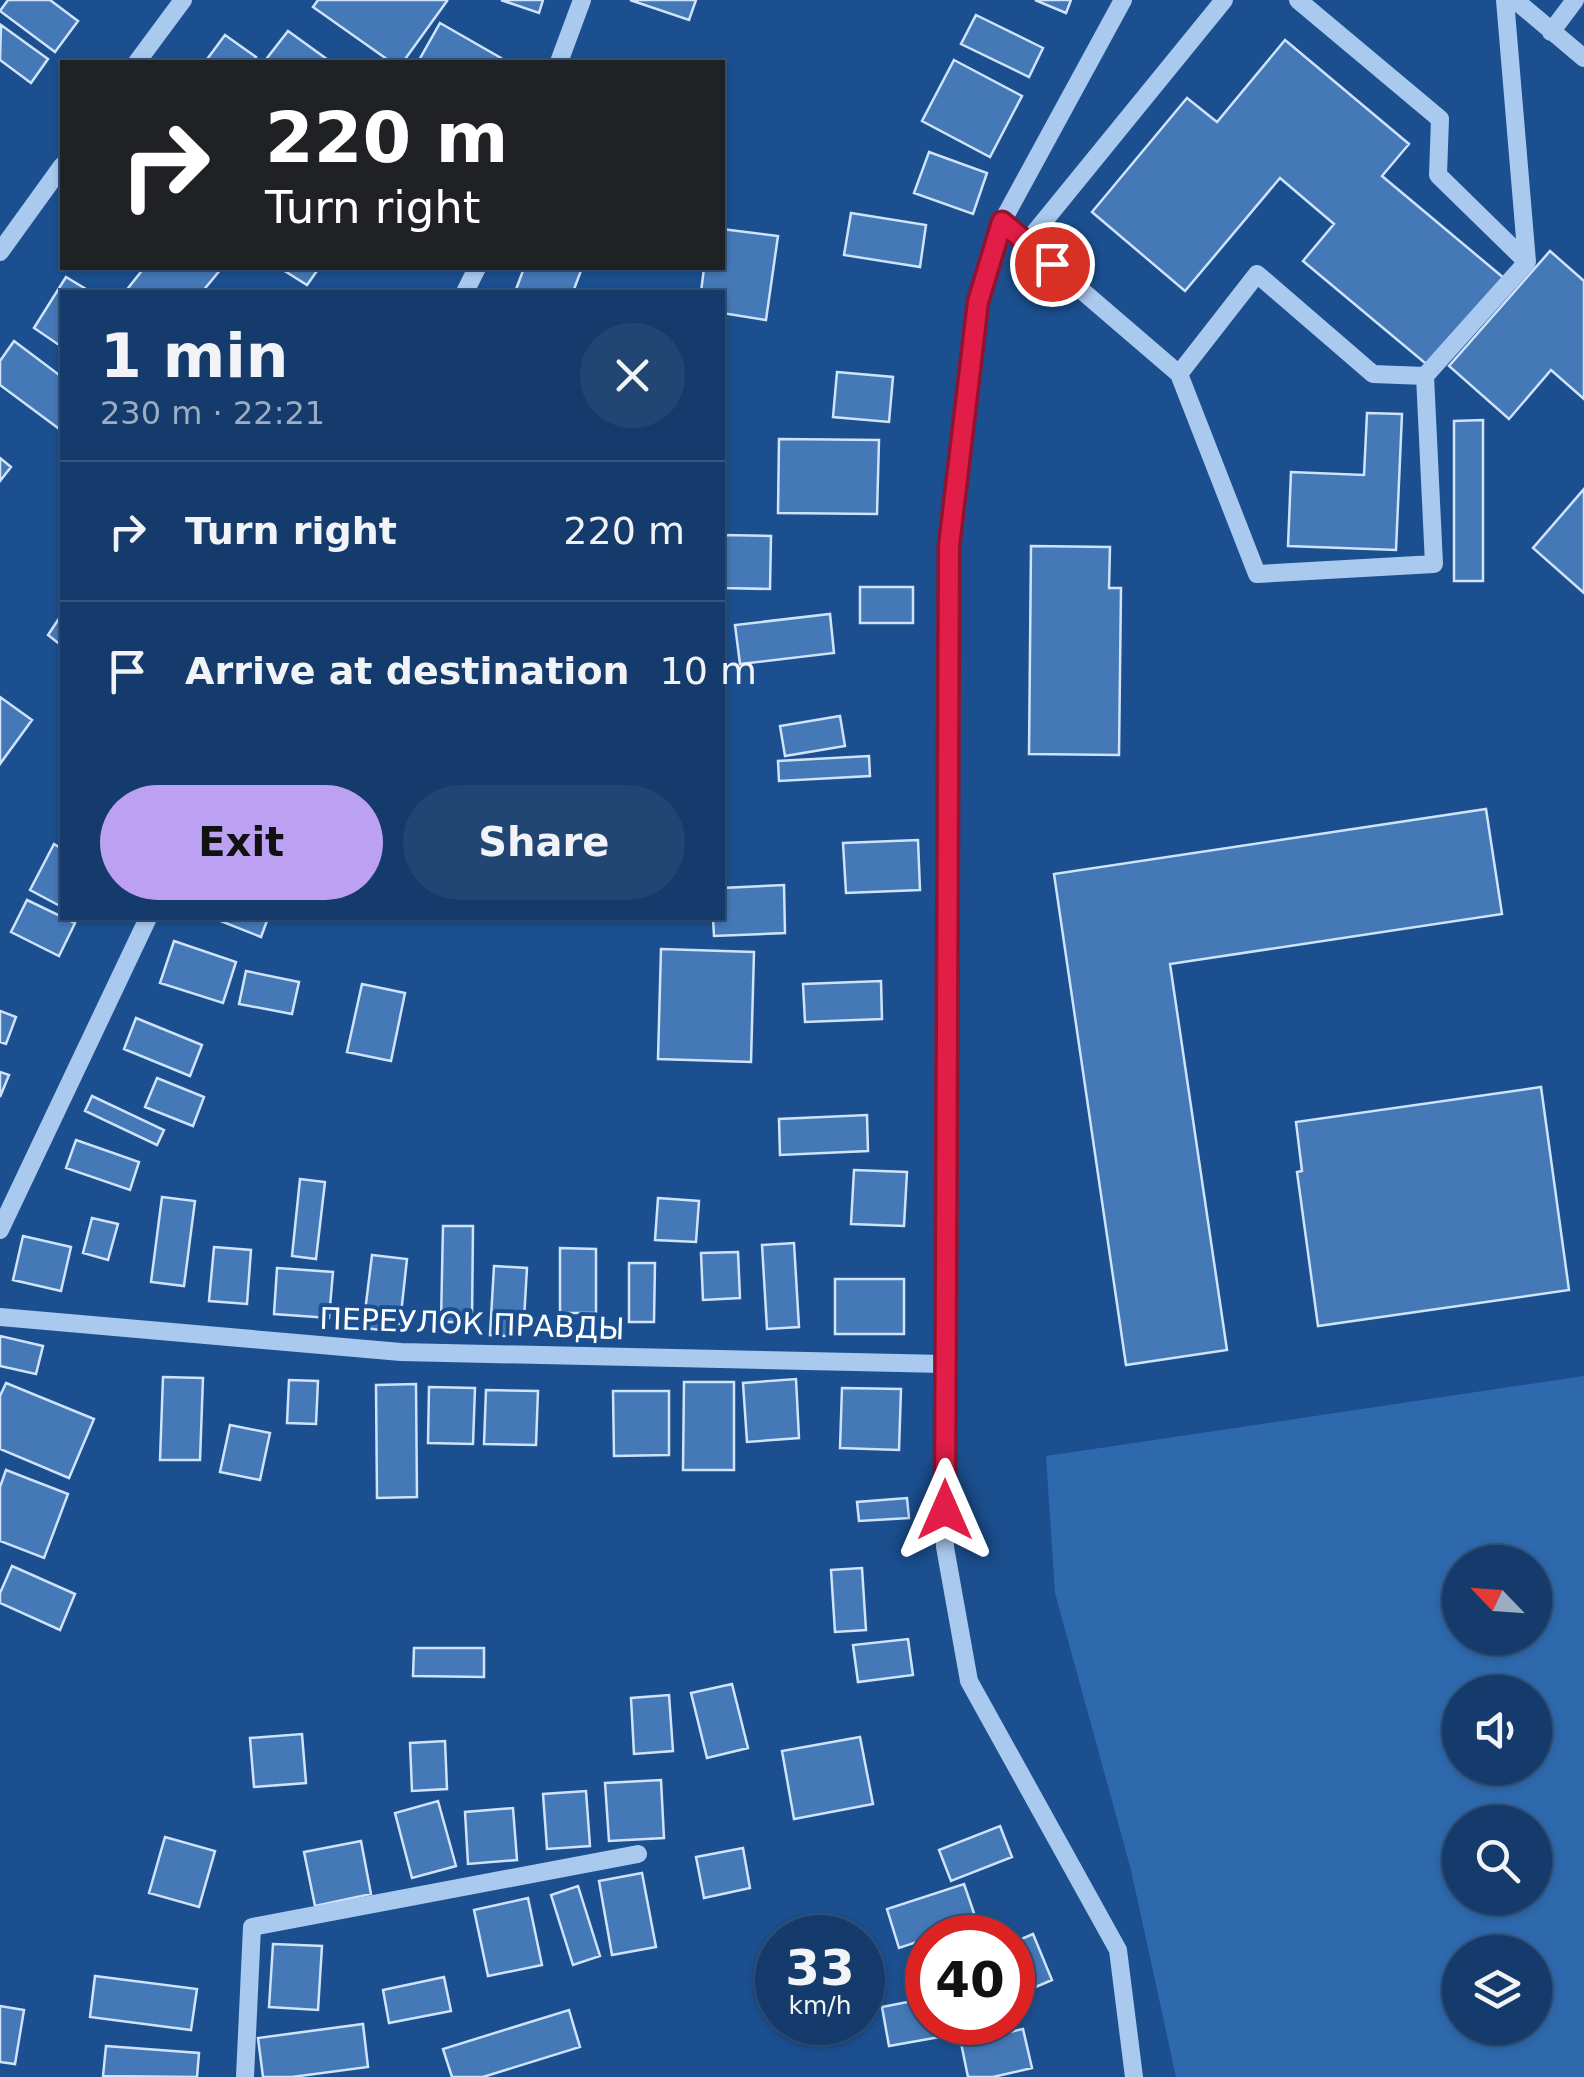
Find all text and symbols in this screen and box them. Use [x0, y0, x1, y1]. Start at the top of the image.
text: 220 m [265, 97, 508, 179]
icon: right [100, 100, 230, 230]
text: Turn right [265, 181, 480, 234]
pin [1010, 222, 1095, 307]
icon: arrive [1025, 237, 1080, 292]
text: 1 min [100, 321, 288, 391]
button: close [580, 323, 685, 428]
text: 230 m · 22:21 [100, 394, 325, 432]
icon: right [100, 504, 155, 559]
text: Turn right [185, 509, 397, 553]
text: 220 m [563, 509, 685, 553]
icon: arrive [100, 644, 155, 699]
text: Arrive at destination [185, 649, 630, 693]
text: 10 m [660, 649, 757, 693]
button: Exit [100, 785, 383, 900]
button: Share [403, 785, 685, 900]
street label: ПЕРЕУЛОК ПРАВДЫ [319, 1301, 625, 1346]
position arrow [893, 1458, 997, 1562]
north arrow [1442, 1545, 1552, 1655]
map controls [1442, 1545, 1552, 2045]
button: sound [1442, 1675, 1552, 1785]
button: search [1442, 1805, 1552, 1915]
speed limit sign: 40 [905, 1915, 1035, 2045]
button: layers [1442, 1935, 1552, 2045]
text: 33 [785, 1939, 855, 1997]
text: km/h [788, 1991, 852, 2020]

